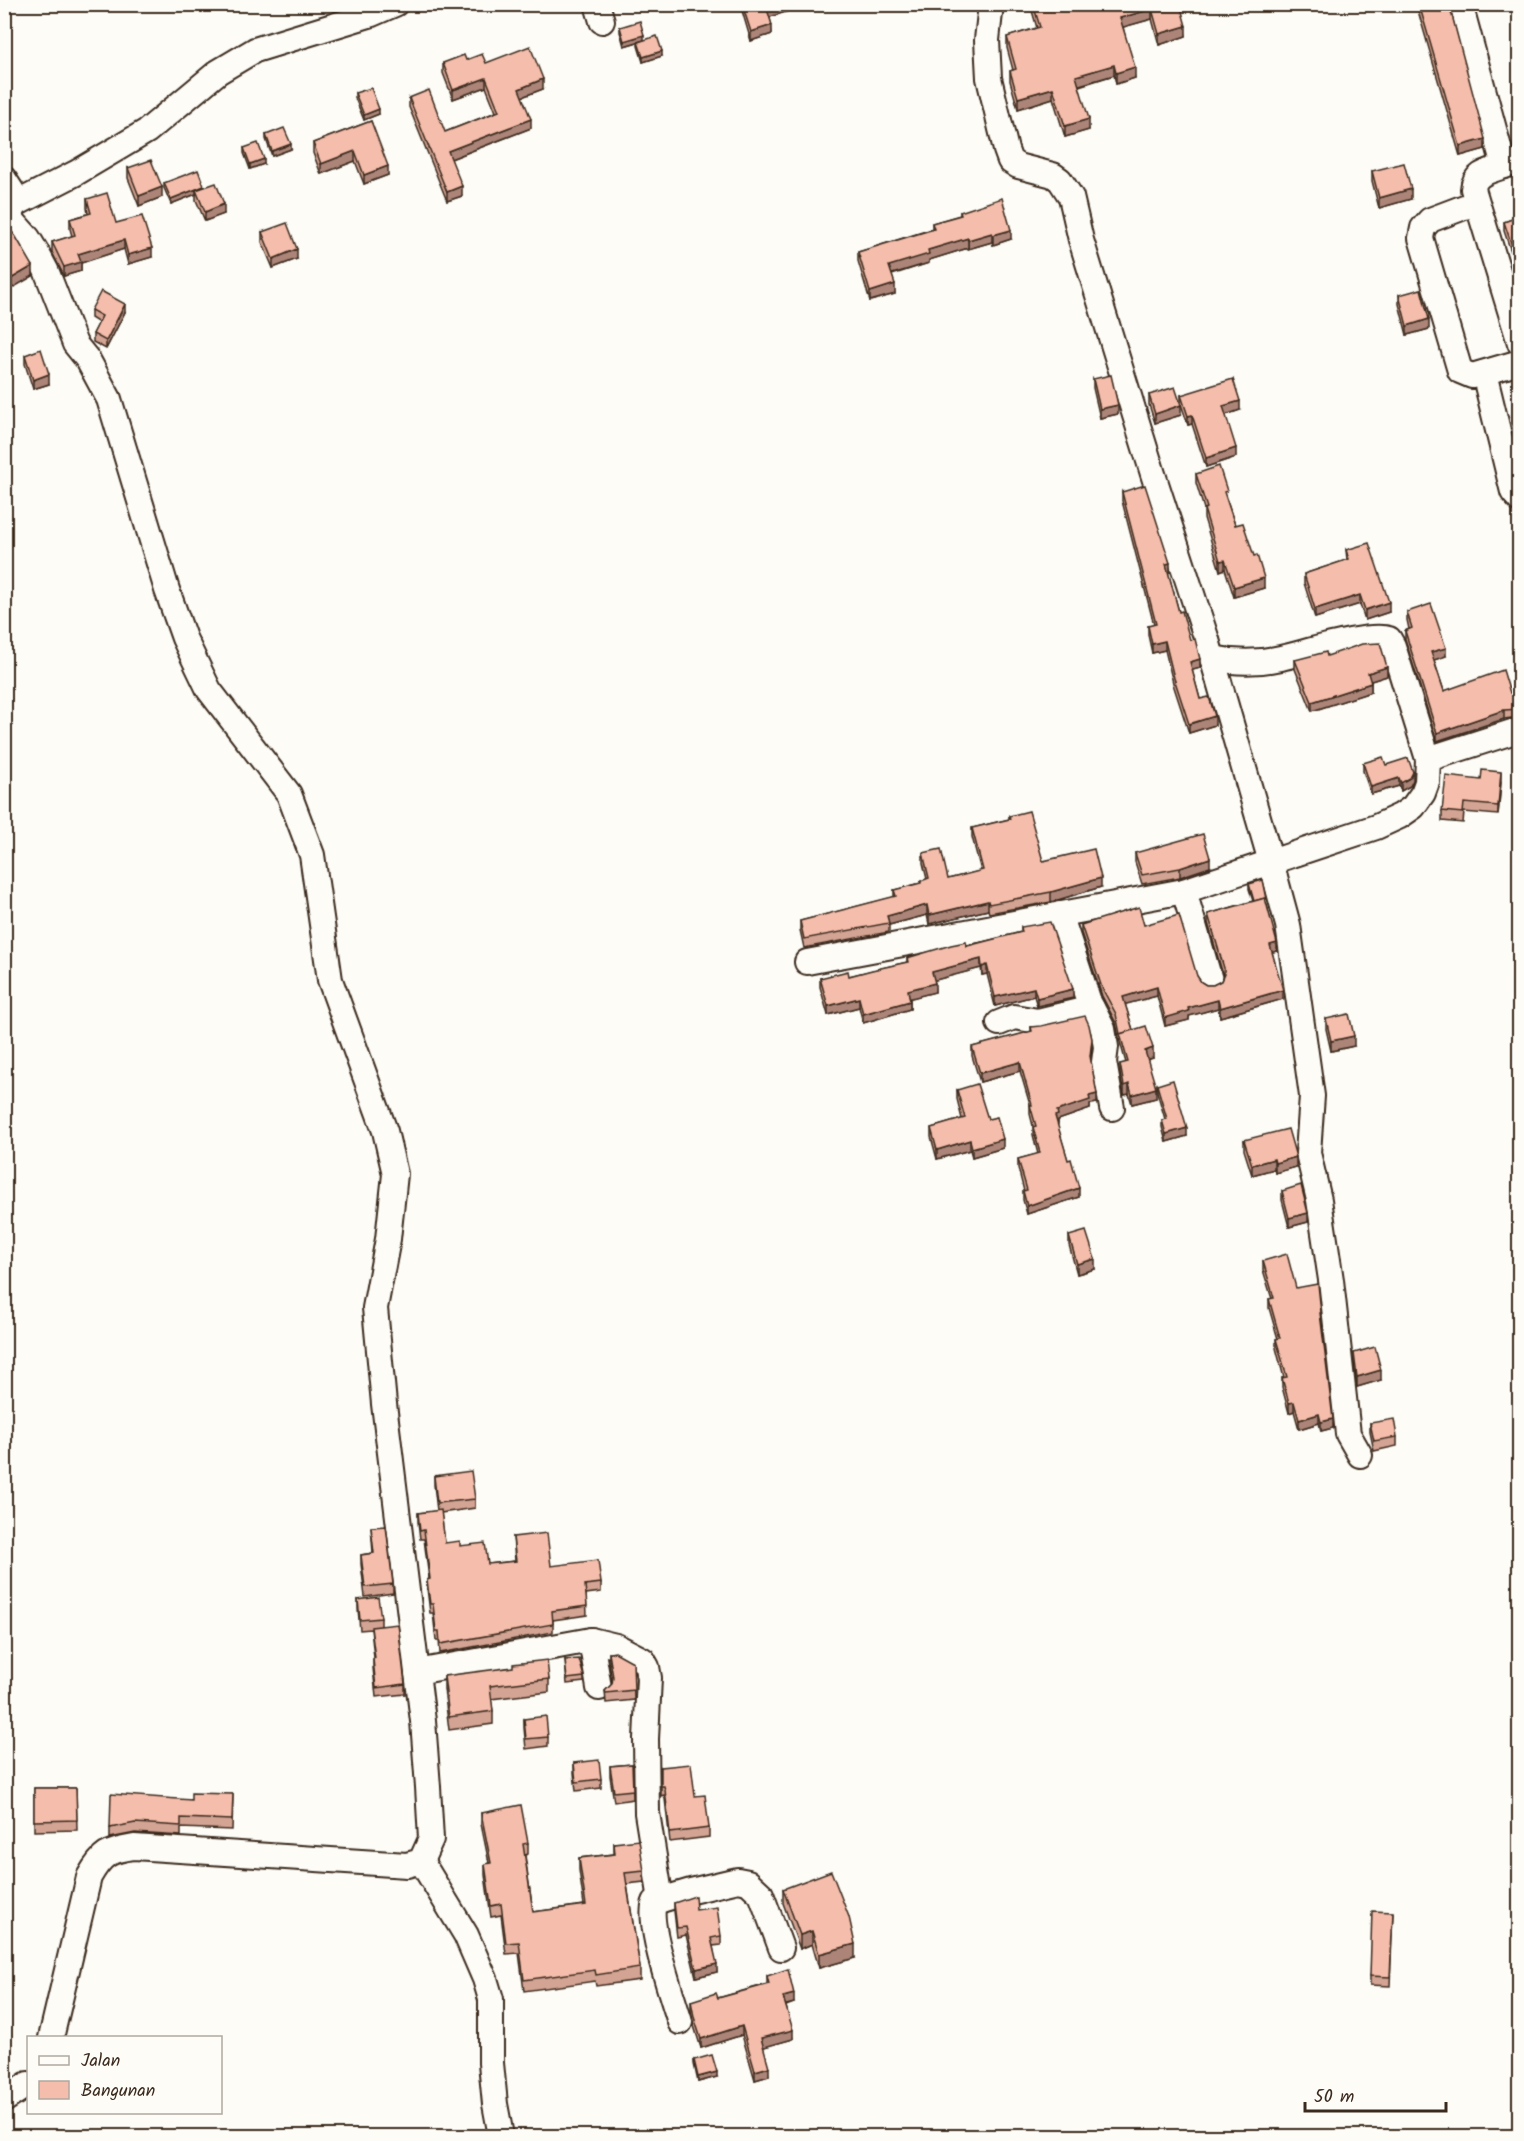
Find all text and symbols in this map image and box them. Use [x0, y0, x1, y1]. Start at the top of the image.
legend [27, 2036, 222, 2114]
text: Jalan [81, 2047, 120, 2076]
scale bar [1305, 2075, 1446, 2113]
text: Bangunan [81, 2077, 155, 2106]
text: 50 m [1314, 2083, 1354, 2112]

